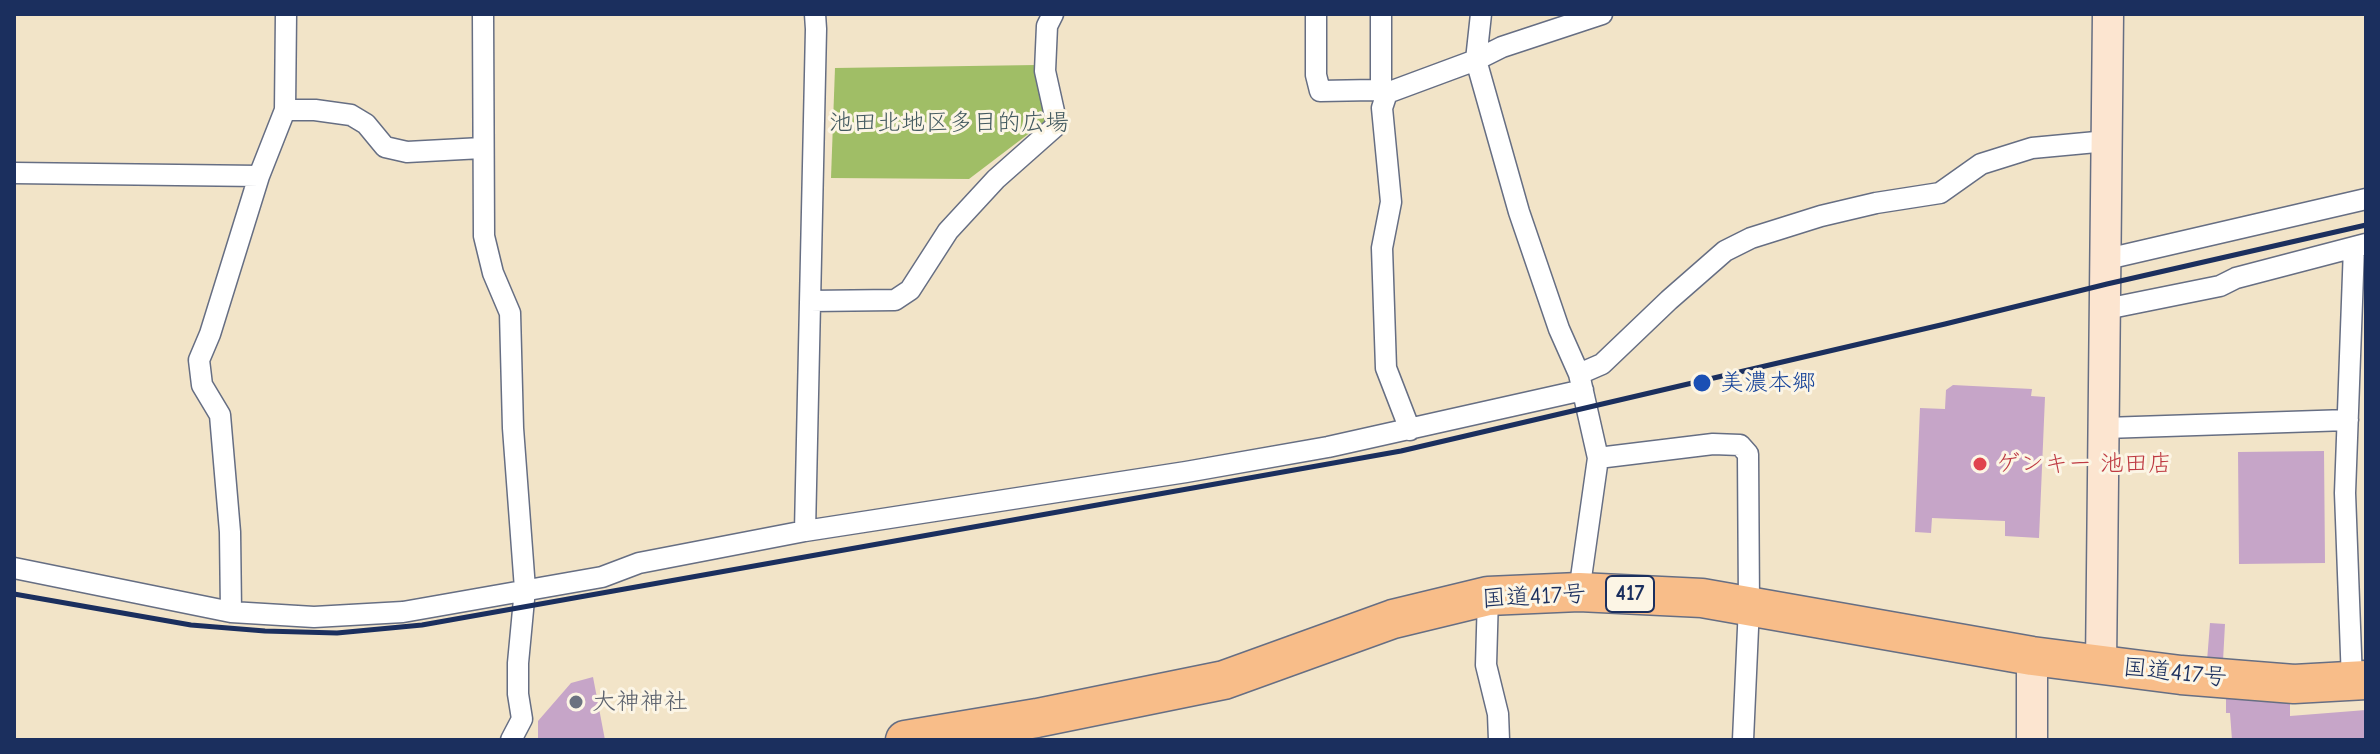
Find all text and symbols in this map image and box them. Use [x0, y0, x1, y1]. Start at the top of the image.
park label: 池田北地区多目的広場 [829, 109, 1069, 137]
place label: 美濃本郷 [1720, 369, 1816, 397]
marker: 美濃本郷 [1691, 372, 1713, 394]
place label: ゲンキー 池田店 [1996, 450, 2172, 478]
marker: ゲンキー 池田店 [1971, 455, 1989, 473]
road number: 417 [1606, 576, 1654, 612]
street label: 国道417号 [1481, 580, 1587, 614]
street label: 国道417号 [2122, 653, 2228, 693]
place label: 大神神社 [592, 688, 688, 716]
marker: 大神神社 [567, 693, 585, 711]

